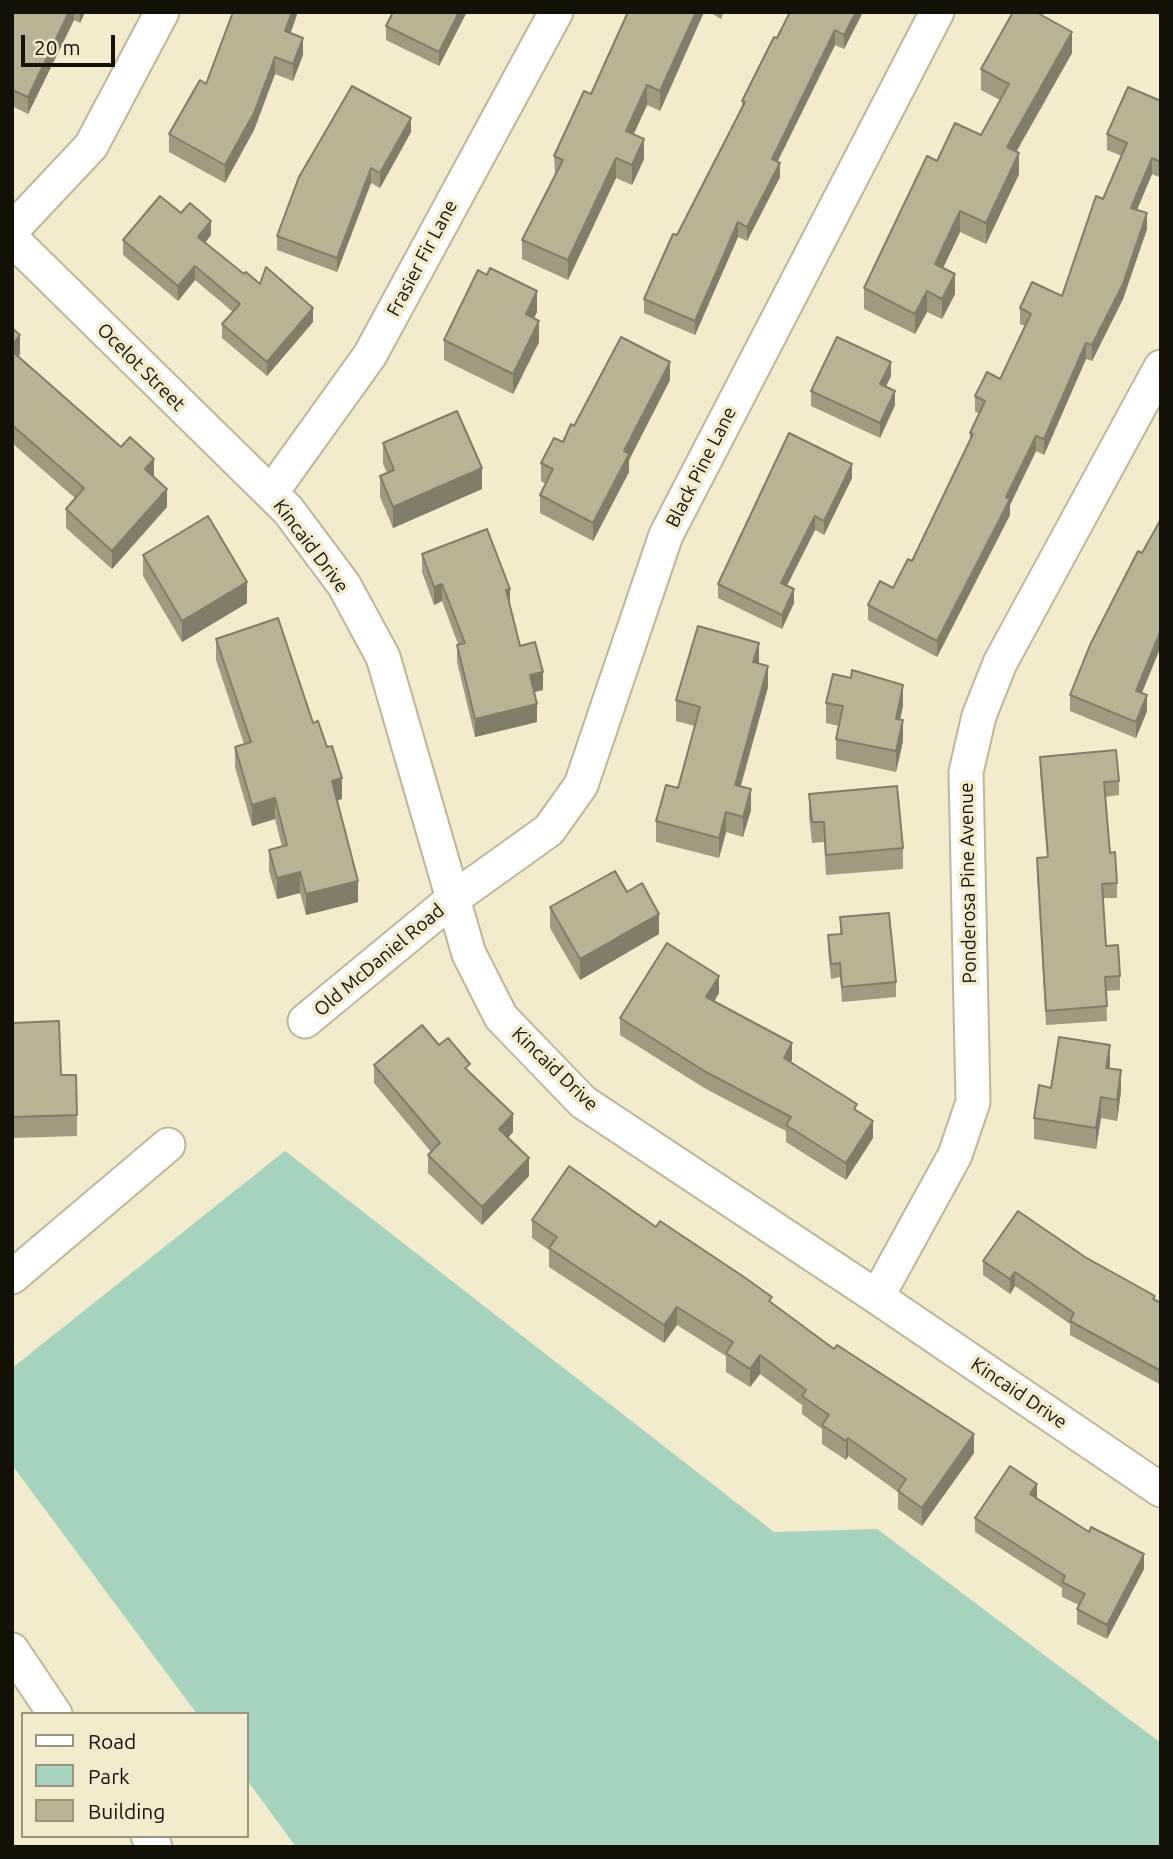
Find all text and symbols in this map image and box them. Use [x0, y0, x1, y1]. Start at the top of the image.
scale bar [24, 21, 119, 65]
text: 20 m [34, 35, 81, 59]
street label: Frasier Fir Lane [382, 196, 462, 320]
street label: Ocelot Street [92, 318, 190, 416]
street label: Black Pine Lane [661, 403, 741, 531]
street label: Kincaid Drive [269, 495, 353, 597]
street label: Ponderosa Pine Avenue [955, 782, 981, 984]
street label: Old McDaniel Road [309, 899, 449, 1021]
street label: Kincaid Drive [507, 1022, 603, 1116]
street label: Kincaid Drive [967, 1353, 1071, 1433]
legend [21, 1712, 248, 1838]
text: Road [88, 1729, 136, 1753]
text: Park [88, 1764, 130, 1788]
text: Building [88, 1799, 165, 1823]

